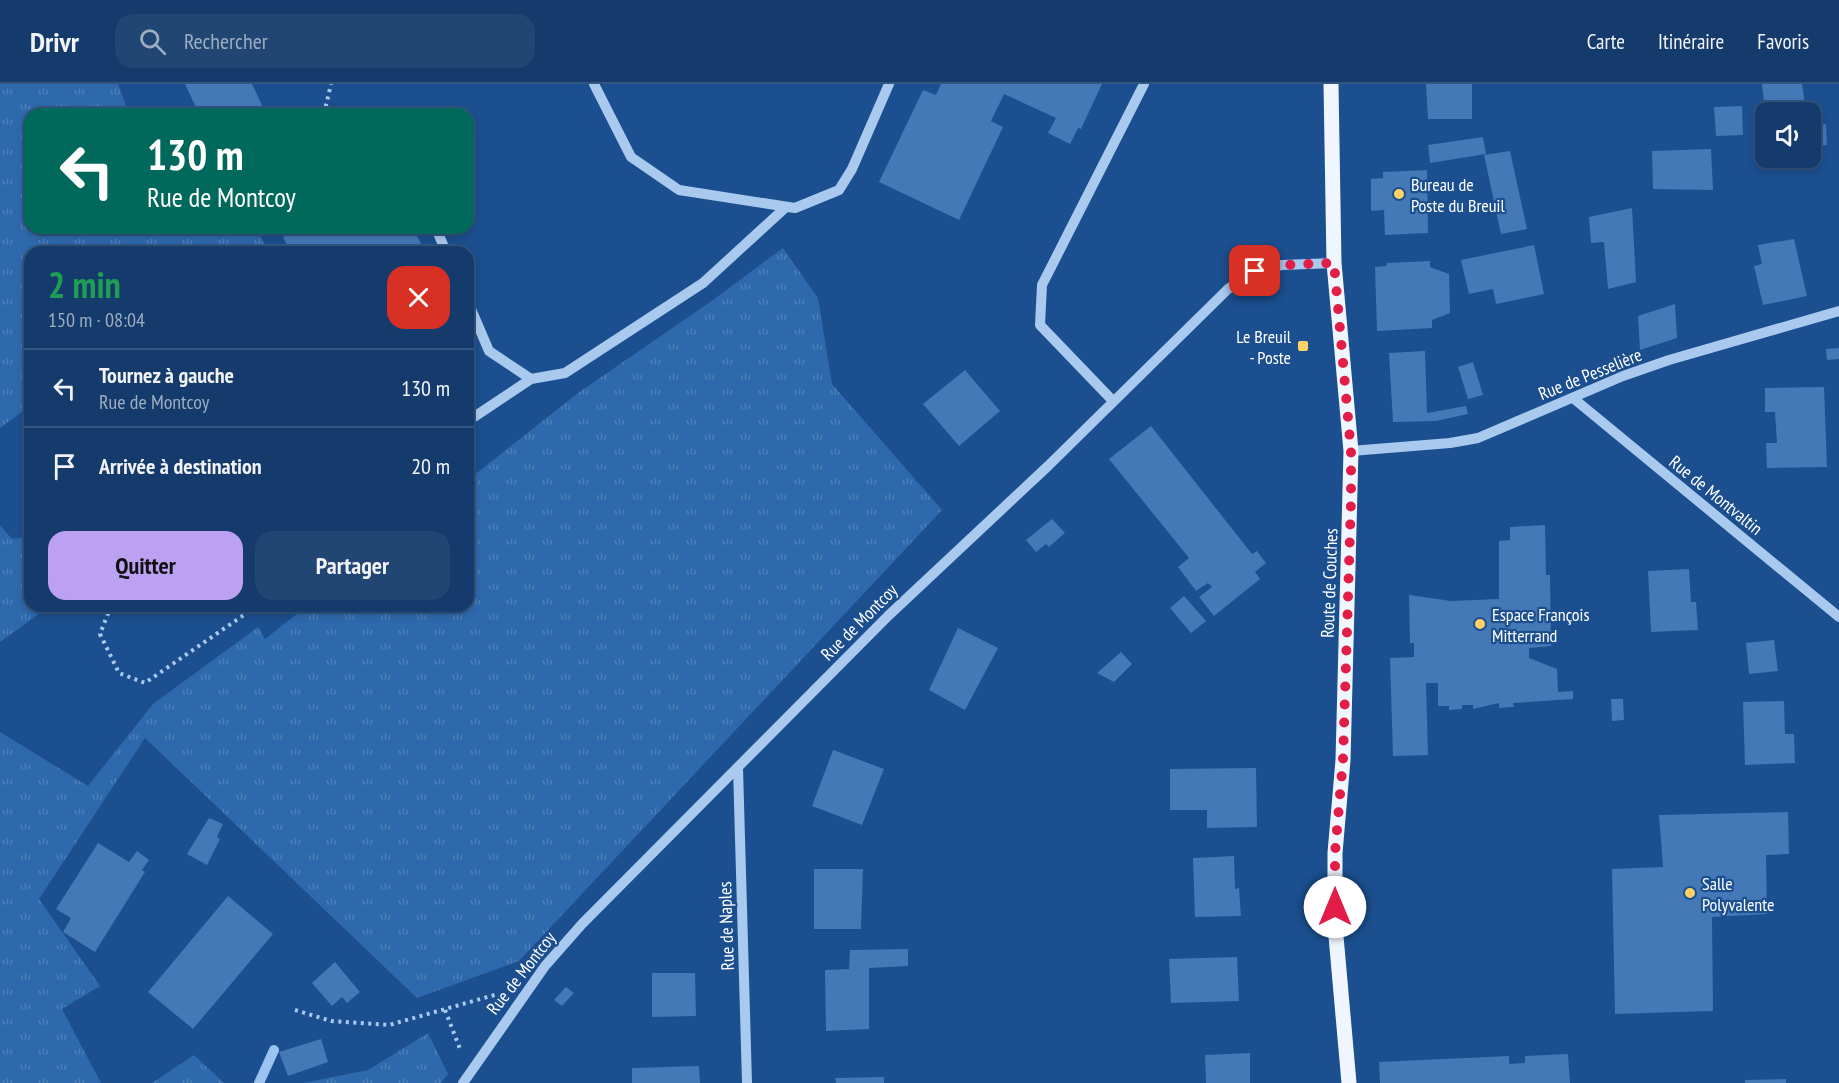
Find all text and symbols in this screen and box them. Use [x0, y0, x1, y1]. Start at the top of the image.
search box [115, 14, 535, 68]
text: Drivr [30, 23, 79, 60]
icon: search [136, 25, 169, 58]
text: Rechercher [184, 27, 268, 55]
text: Carte [1587, 28, 1625, 55]
text: Itinéraire [1658, 28, 1724, 55]
text: Favoris [1757, 28, 1809, 55]
map controls [1755, 102, 1821, 168]
button: sound [1755, 102, 1821, 168]
text: 130 m [147, 127, 244, 182]
icon: left [48, 132, 126, 210]
place label: Bureau de Poste du Breuil [1411, 173, 1505, 217]
text: Rue de Montcoy [147, 180, 296, 214]
marker: Bureau de Poste du Breuil [1392, 187, 1406, 201]
pin [1229, 245, 1280, 296]
icon: arrive [1238, 254, 1271, 287]
text: 2 min [48, 261, 121, 308]
button: close [387, 266, 450, 329]
text: 150 m · 08:04 [48, 307, 145, 333]
place label: Le Breuil - Poste [1236, 325, 1292, 369]
marker: Le Breuil - Poste [1296, 339, 1310, 353]
street label: Rue de Pesselière [1535, 343, 1645, 405]
text: Tournez à gauche [99, 361, 234, 389]
icon: left [48, 372, 81, 405]
text: 130 m [401, 374, 450, 402]
text: Rue de Montcoy [99, 389, 209, 415]
icon: arrive [48, 450, 81, 483]
street label: Rue de Montvaltin [1665, 450, 1767, 540]
text: Arrivée à destination [99, 452, 262, 480]
text: 20 m [411, 452, 450, 480]
street label: Route de Couches [1316, 528, 1342, 638]
button: Quitter [48, 531, 243, 600]
button: Partager [255, 531, 450, 600]
street label: Rue de Montcoy [816, 579, 902, 665]
place label: Espace François Mitterrand [1492, 603, 1590, 647]
marker: Espace François Mitterrand [1473, 617, 1487, 631]
place label: Salle Polyvalente [1702, 872, 1775, 916]
position arrow [1303, 875, 1367, 939]
street label: Rue de Naples [713, 881, 739, 971]
marker: Salle Polyvalente [1683, 886, 1697, 900]
street label: Rue de Montcoy [481, 927, 561, 1019]

